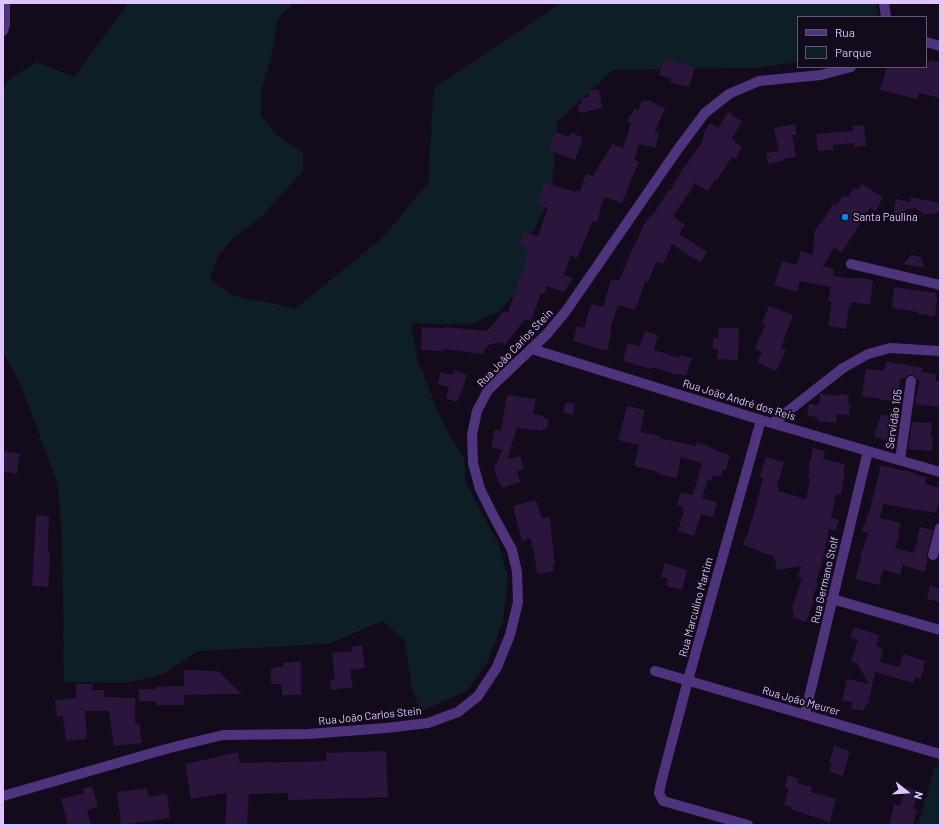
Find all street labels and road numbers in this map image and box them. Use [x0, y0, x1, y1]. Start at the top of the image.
street label: Rua João Carlos Stein [474, 306, 556, 390]
street label: Rua João André dos Reis [681, 377, 797, 423]
street label: Servidão 105 [883, 388, 905, 450]
street label: Rua Germano Stolf [809, 535, 841, 625]
street label: Rua Marculino Martim [676, 556, 716, 658]
street label: Rua João Meurer [761, 684, 841, 718]
street label: Rua João Carlos Stein [318, 704, 422, 728]

